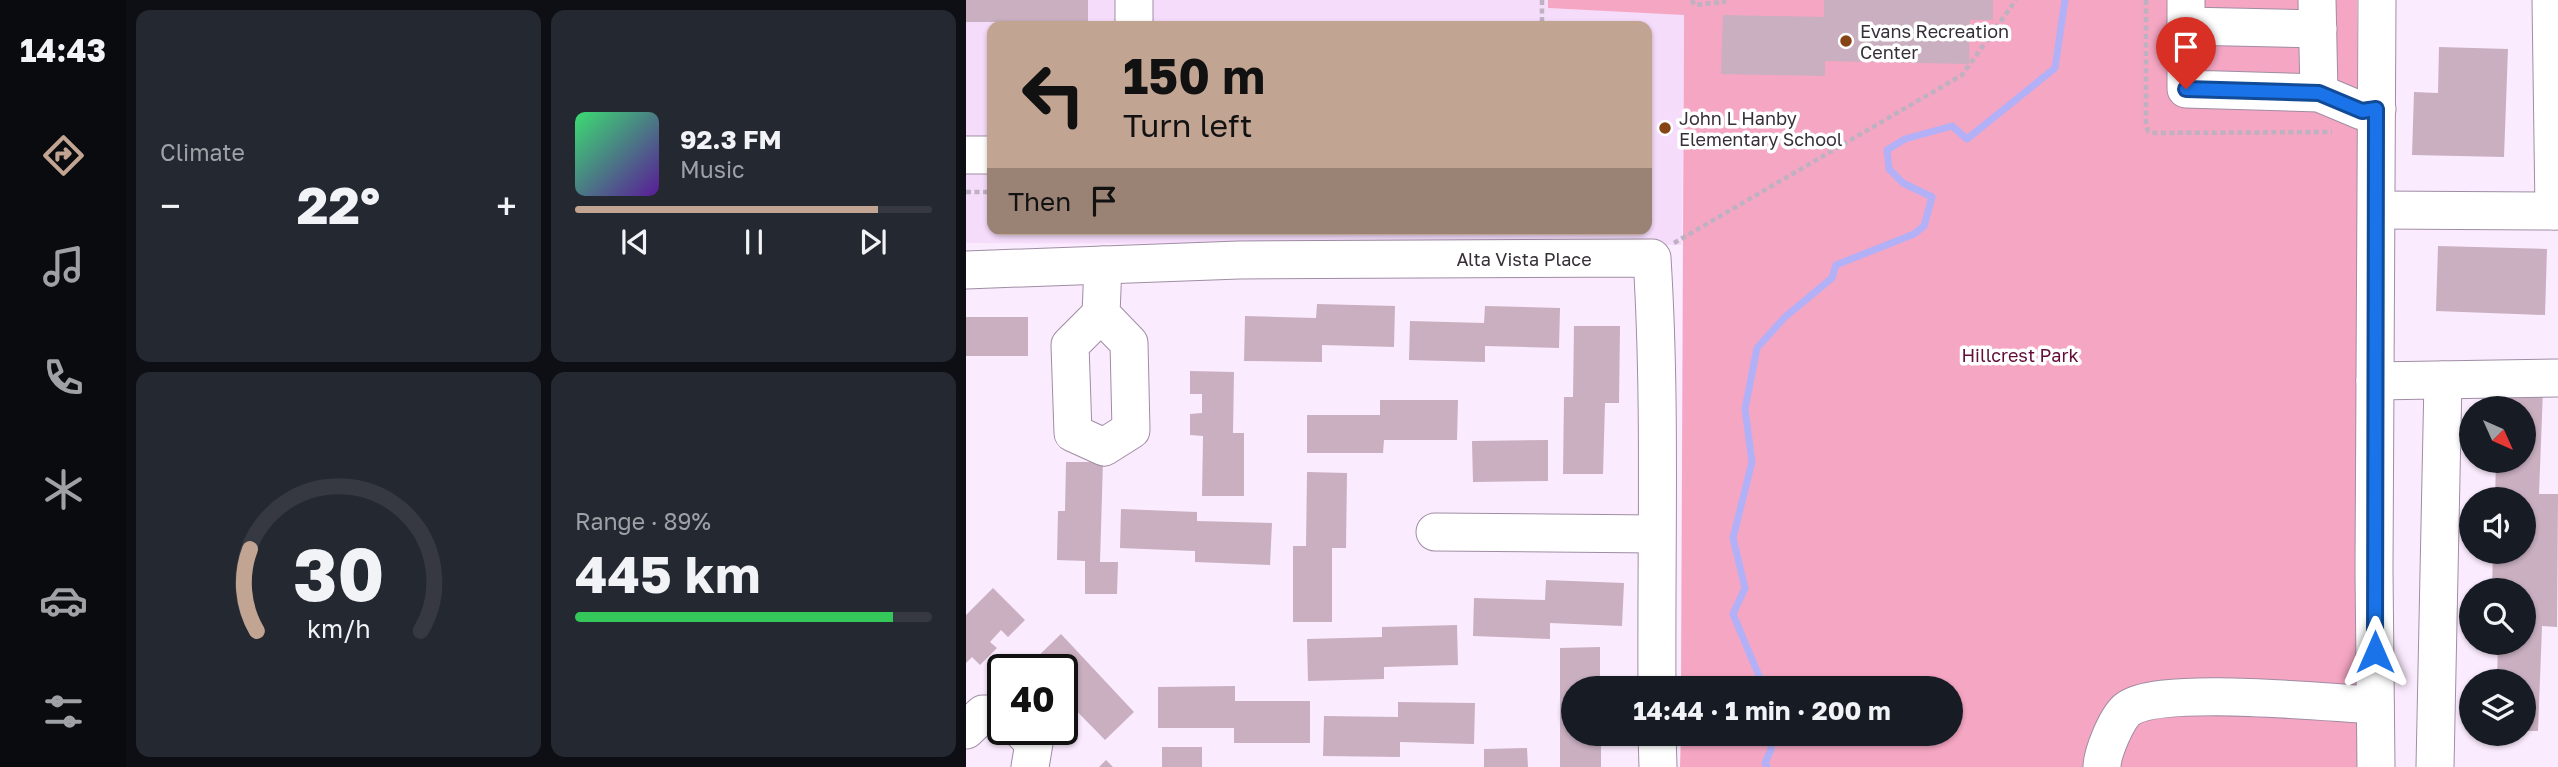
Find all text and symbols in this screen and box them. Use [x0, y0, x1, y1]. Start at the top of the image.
pin [2156, 17, 2216, 89]
place label: Evans Recreation Center [1860, 20, 2009, 63]
icon: arrive [2167, 28, 2205, 66]
text: 14:43 [20, 31, 106, 69]
marker: Evans Recreation Center [1838, 33, 1854, 49]
text: 150 m [1123, 46, 1265, 105]
icon: left [1008, 49, 1099, 140]
text: Turn left [1123, 106, 1252, 144]
place label: John L Hanby Elementary School [1679, 107, 1843, 150]
marker: John L Hanby Elementary School [1657, 120, 1673, 136]
text: 92.3 FM [680, 124, 782, 155]
icon: directions [39, 131, 88, 180]
text: Climate [160, 138, 245, 166]
text: Music [680, 155, 745, 183]
text: 22° [297, 173, 380, 235]
icon: arrive [1085, 182, 1123, 220]
text: − [160, 183, 181, 228]
text: + [496, 183, 517, 228]
text: Then [1008, 186, 1071, 217]
icon: previous [616, 223, 654, 261]
icon: pause [735, 223, 773, 261]
icon: next [854, 223, 892, 261]
icon: music [39, 242, 88, 291]
street label: Alta Vista Place [1456, 248, 1592, 270]
park label: Hillcrest Park [1961, 344, 2079, 366]
icon: phone [39, 353, 88, 402]
north arrow [2459, 396, 2536, 472]
map controls [2459, 396, 2536, 746]
icon: climate [39, 465, 88, 514]
button: sound [2459, 487, 2536, 564]
text: Range · 89% [575, 507, 711, 535]
text: 30 [293, 530, 384, 617]
text: 445 km [575, 542, 760, 604]
icon: car [39, 576, 88, 625]
button: search [2459, 578, 2536, 655]
text: km/h [307, 612, 370, 643]
position arrow [2338, 615, 2412, 689]
speed limit sign: 40 [987, 654, 1078, 745]
button: layers [2459, 669, 2536, 746]
icon: filters [39, 687, 88, 736]
text: 14:44 · 1 min · 200 m [1633, 695, 1891, 726]

